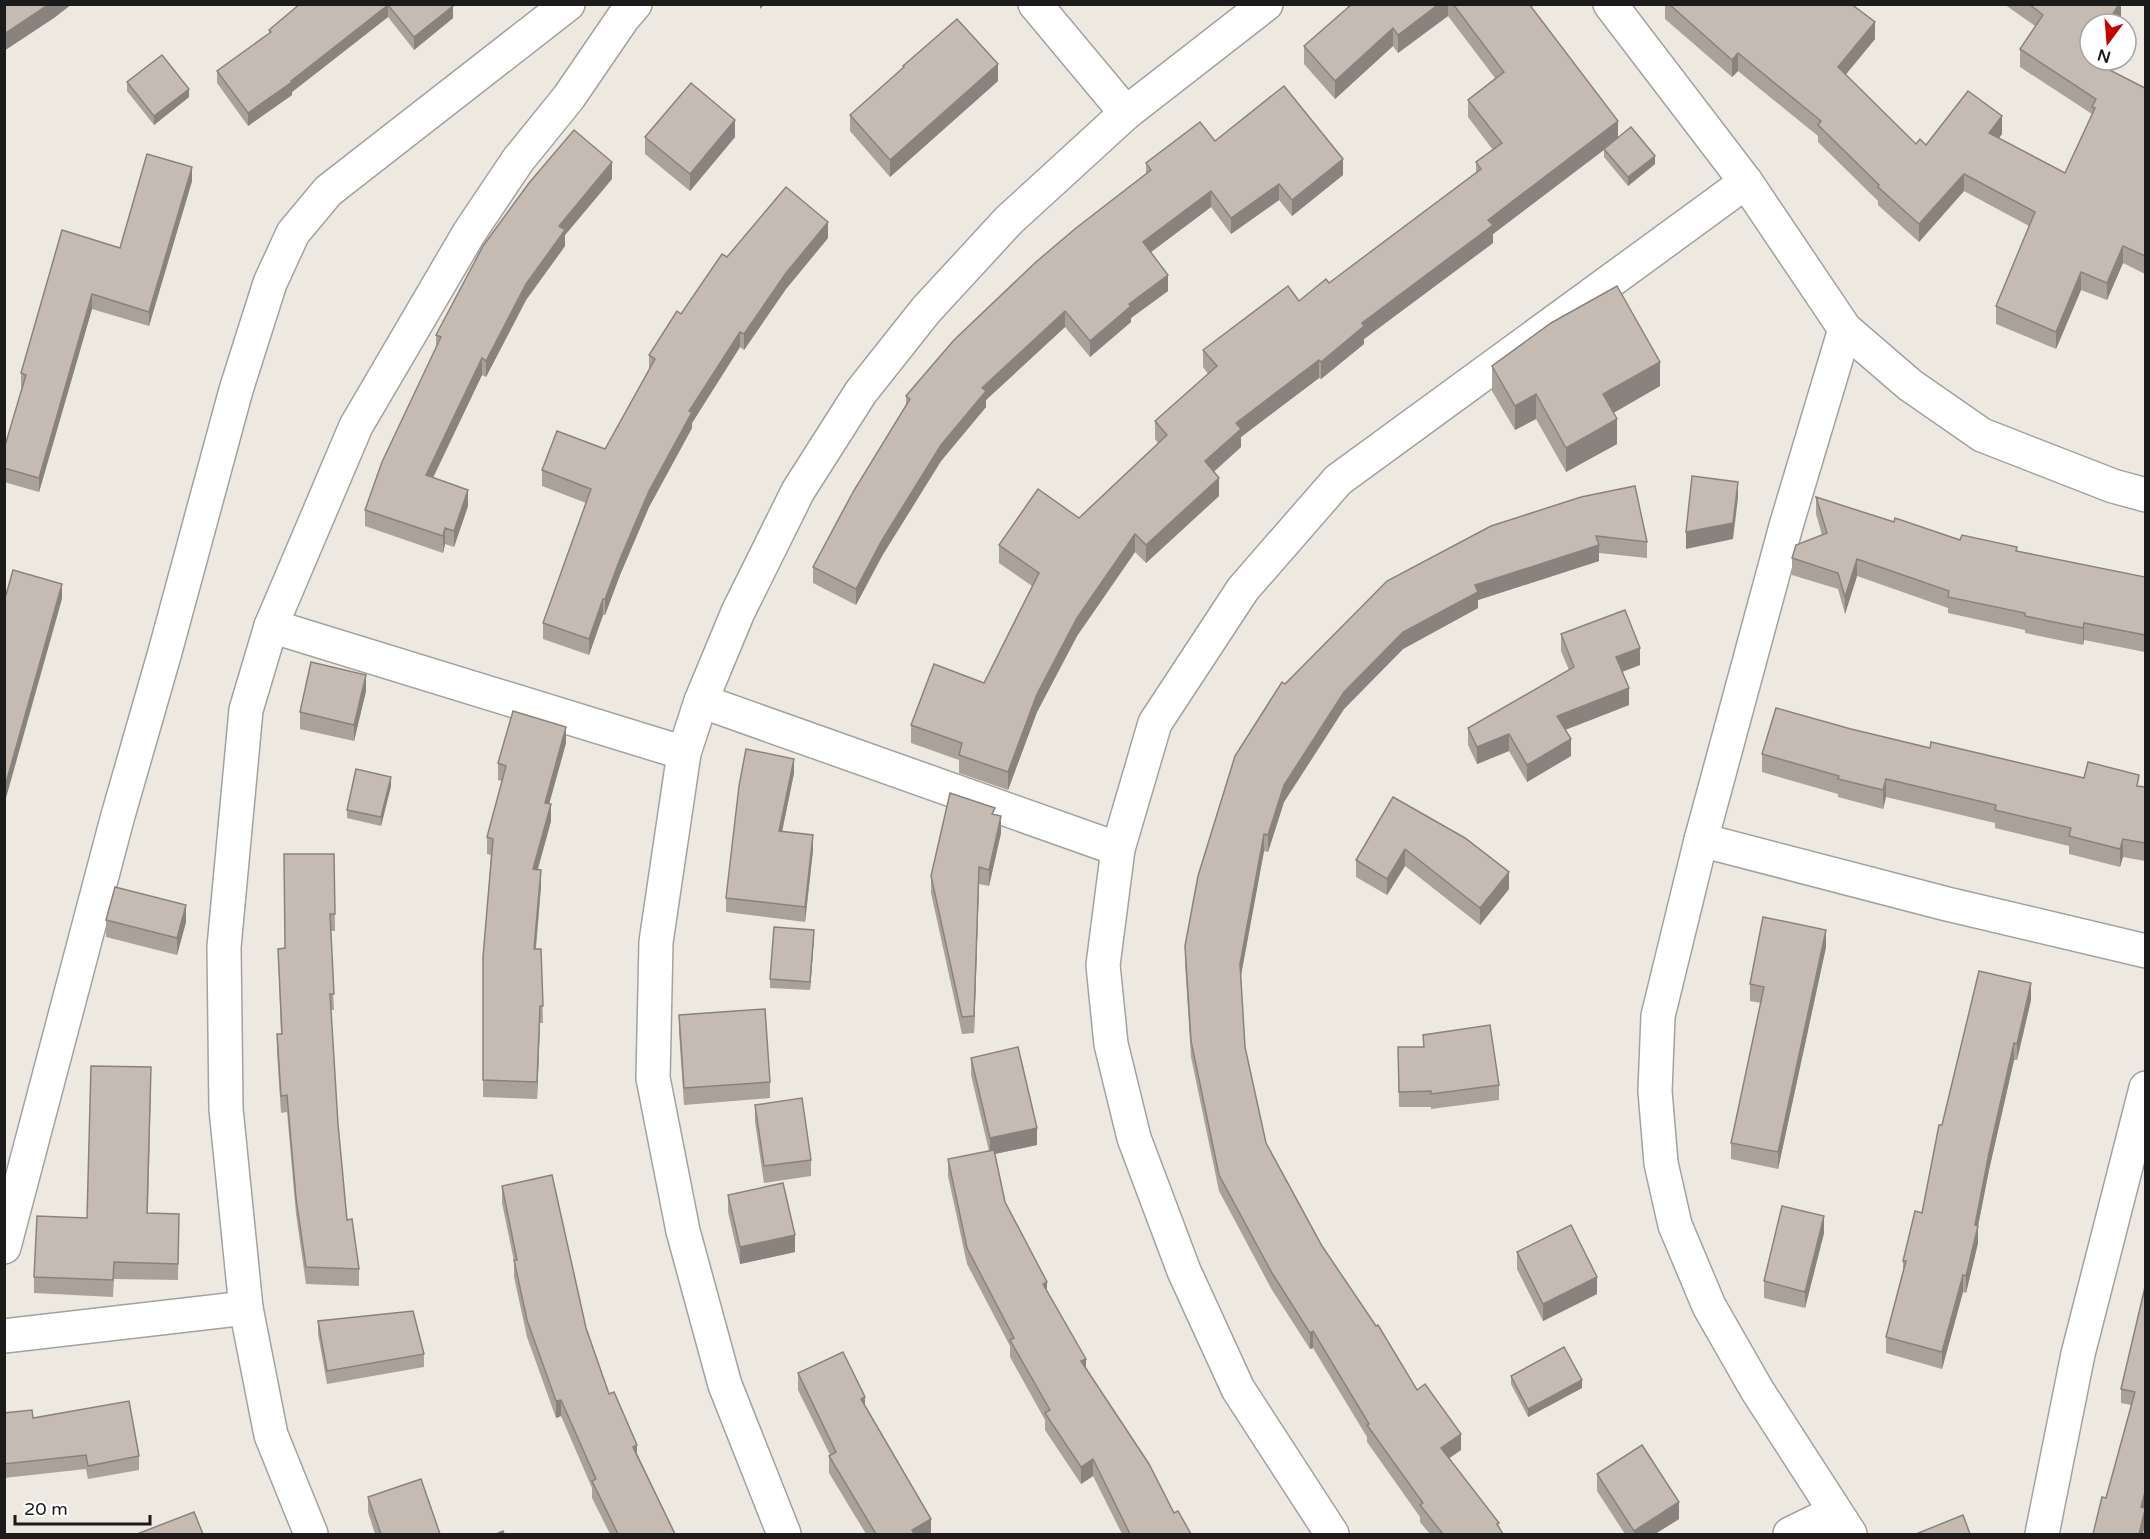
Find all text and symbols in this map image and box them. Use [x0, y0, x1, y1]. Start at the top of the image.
north arrow [2078, 12, 2138, 72]
text: N [2095, 44, 2113, 67]
scale bar [15, 1488, 150, 1526]
text: 20 m [24, 1498, 68, 1520]

